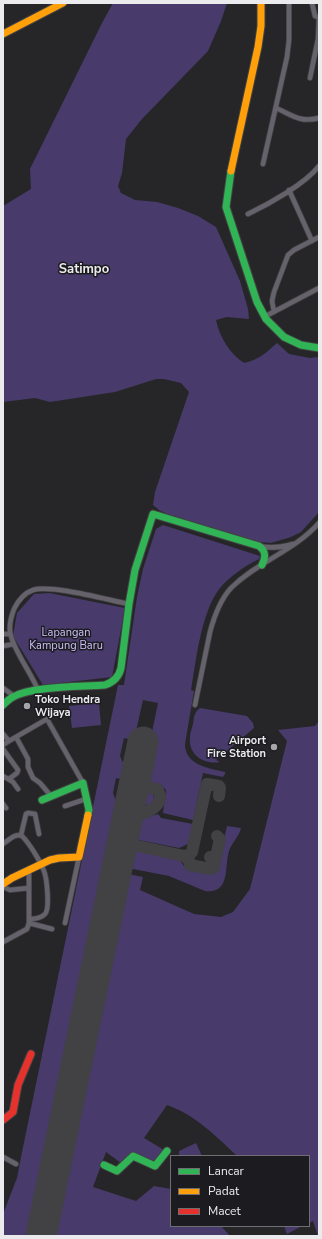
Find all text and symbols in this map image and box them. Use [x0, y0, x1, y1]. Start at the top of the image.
district label: Satimpo [59, 262, 109, 278]
park label: Lapangan Kampung Baru [29, 626, 103, 652]
place label: Toko Hendra Wijaya [35, 693, 100, 719]
marker: Toko Hendra Wijaya [22, 701, 32, 711]
place label: Airport Fire Station [207, 734, 266, 760]
marker: Airport Fire Station [269, 742, 279, 752]
legend [170, 1155, 310, 1227]
text: Lancar [208, 1163, 244, 1179]
text: Padat [208, 1183, 239, 1199]
text: Macet [208, 1203, 241, 1219]

